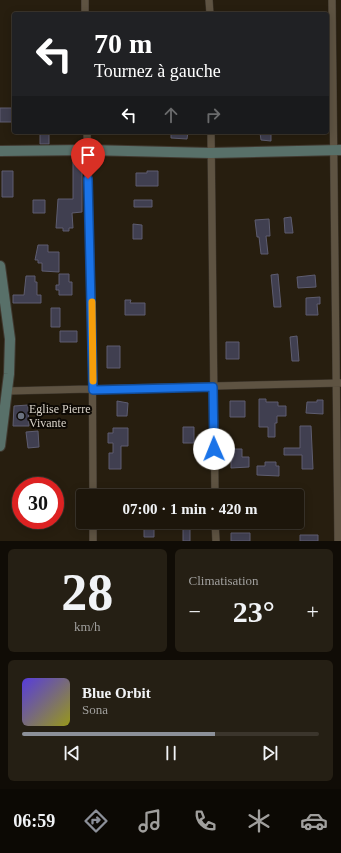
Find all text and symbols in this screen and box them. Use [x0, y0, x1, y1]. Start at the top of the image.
icon: left [28, 28, 80, 80]
text: 70 m [94, 28, 152, 59]
text: Tournez à gauche [94, 61, 221, 81]
icon: left [118, 104, 140, 126]
icon: ahead [160, 104, 182, 126]
icon: right [202, 104, 224, 126]
pin [71, 138, 105, 179]
icon: arrive [77, 144, 99, 166]
place label: Eglise Pierre Vivante [29, 402, 91, 430]
marker: Eglise Pierre Vivante [16, 411, 26, 421]
position arrow [193, 428, 235, 470]
speed limit sign: 30 [12, 477, 64, 529]
text: 07:00 · 1 min · 420 m [123, 501, 258, 517]
text: 28 [61, 564, 113, 621]
text: Climatisation [189, 573, 259, 588]
text: 23° [233, 595, 275, 628]
text: − [189, 599, 201, 624]
text: + [307, 599, 319, 624]
text: km/h [74, 619, 101, 634]
text: Blue Orbit [82, 685, 151, 701]
text: Sona [82, 702, 108, 717]
icon: previous [61, 742, 83, 764]
icon: pause [160, 742, 182, 764]
icon: next [259, 742, 281, 764]
icon: directions [82, 807, 110, 835]
icon: music [136, 807, 164, 835]
icon: phone [191, 807, 219, 835]
icon: climate [245, 807, 273, 835]
icon: car [300, 807, 328, 835]
text: 06:59 [13, 811, 55, 831]

